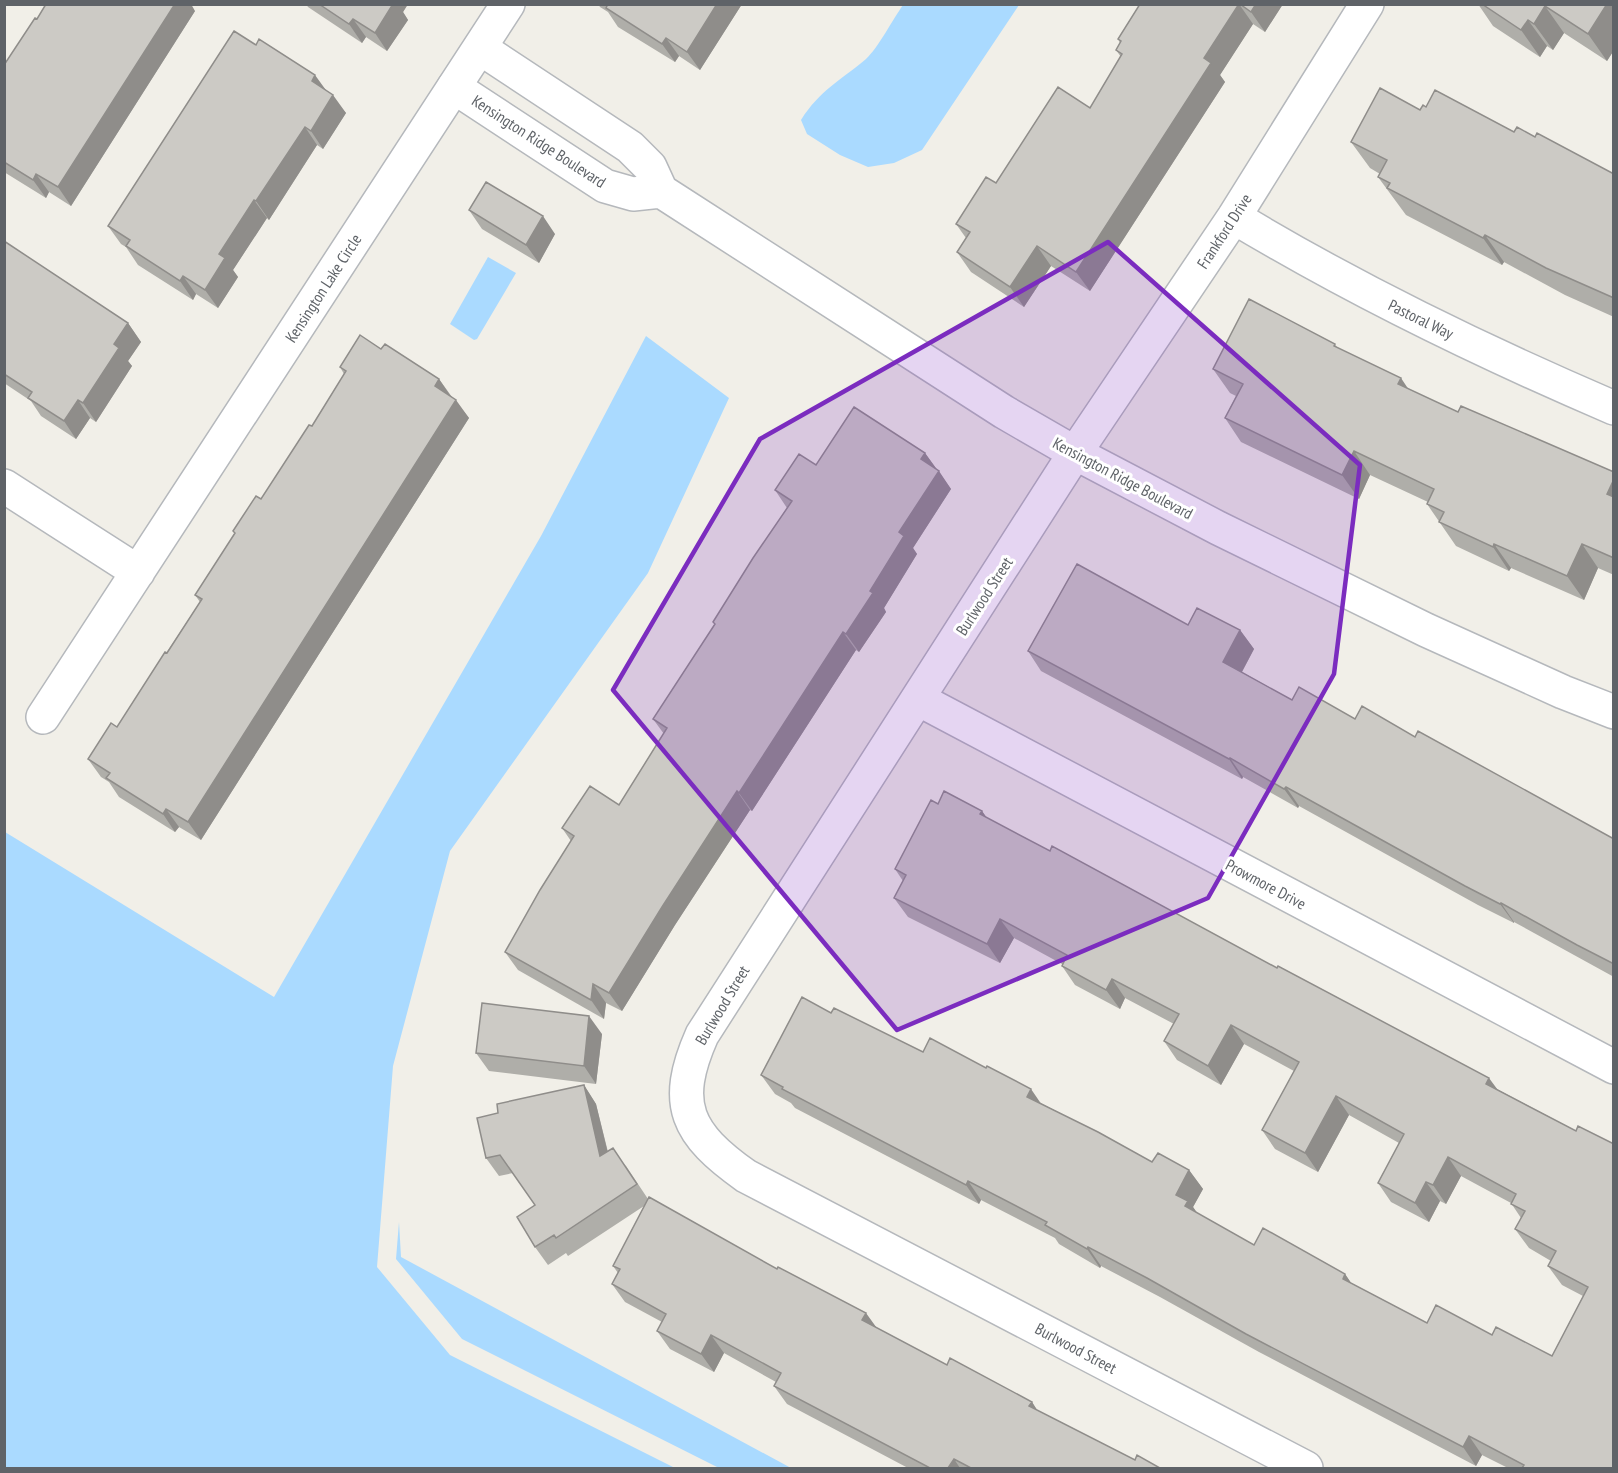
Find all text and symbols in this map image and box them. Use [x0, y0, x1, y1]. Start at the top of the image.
street label: Kensington Ridge Boulevard [468, 90, 610, 192]
street label: Frankford Drive [1192, 190, 1256, 272]
street label: Kensington Lake Circle [280, 230, 366, 346]
street label: Pastoral Way [1385, 295, 1457, 343]
street label: Kensington Ridge Boulevard [1050, 433, 1196, 523]
street label: Burlwood Street [951, 553, 1017, 639]
street label: Prowmore Drive [1222, 854, 1310, 914]
street label: Burlwood Street [690, 961, 754, 1048]
street label: Burlwood Street [1032, 1318, 1121, 1378]

